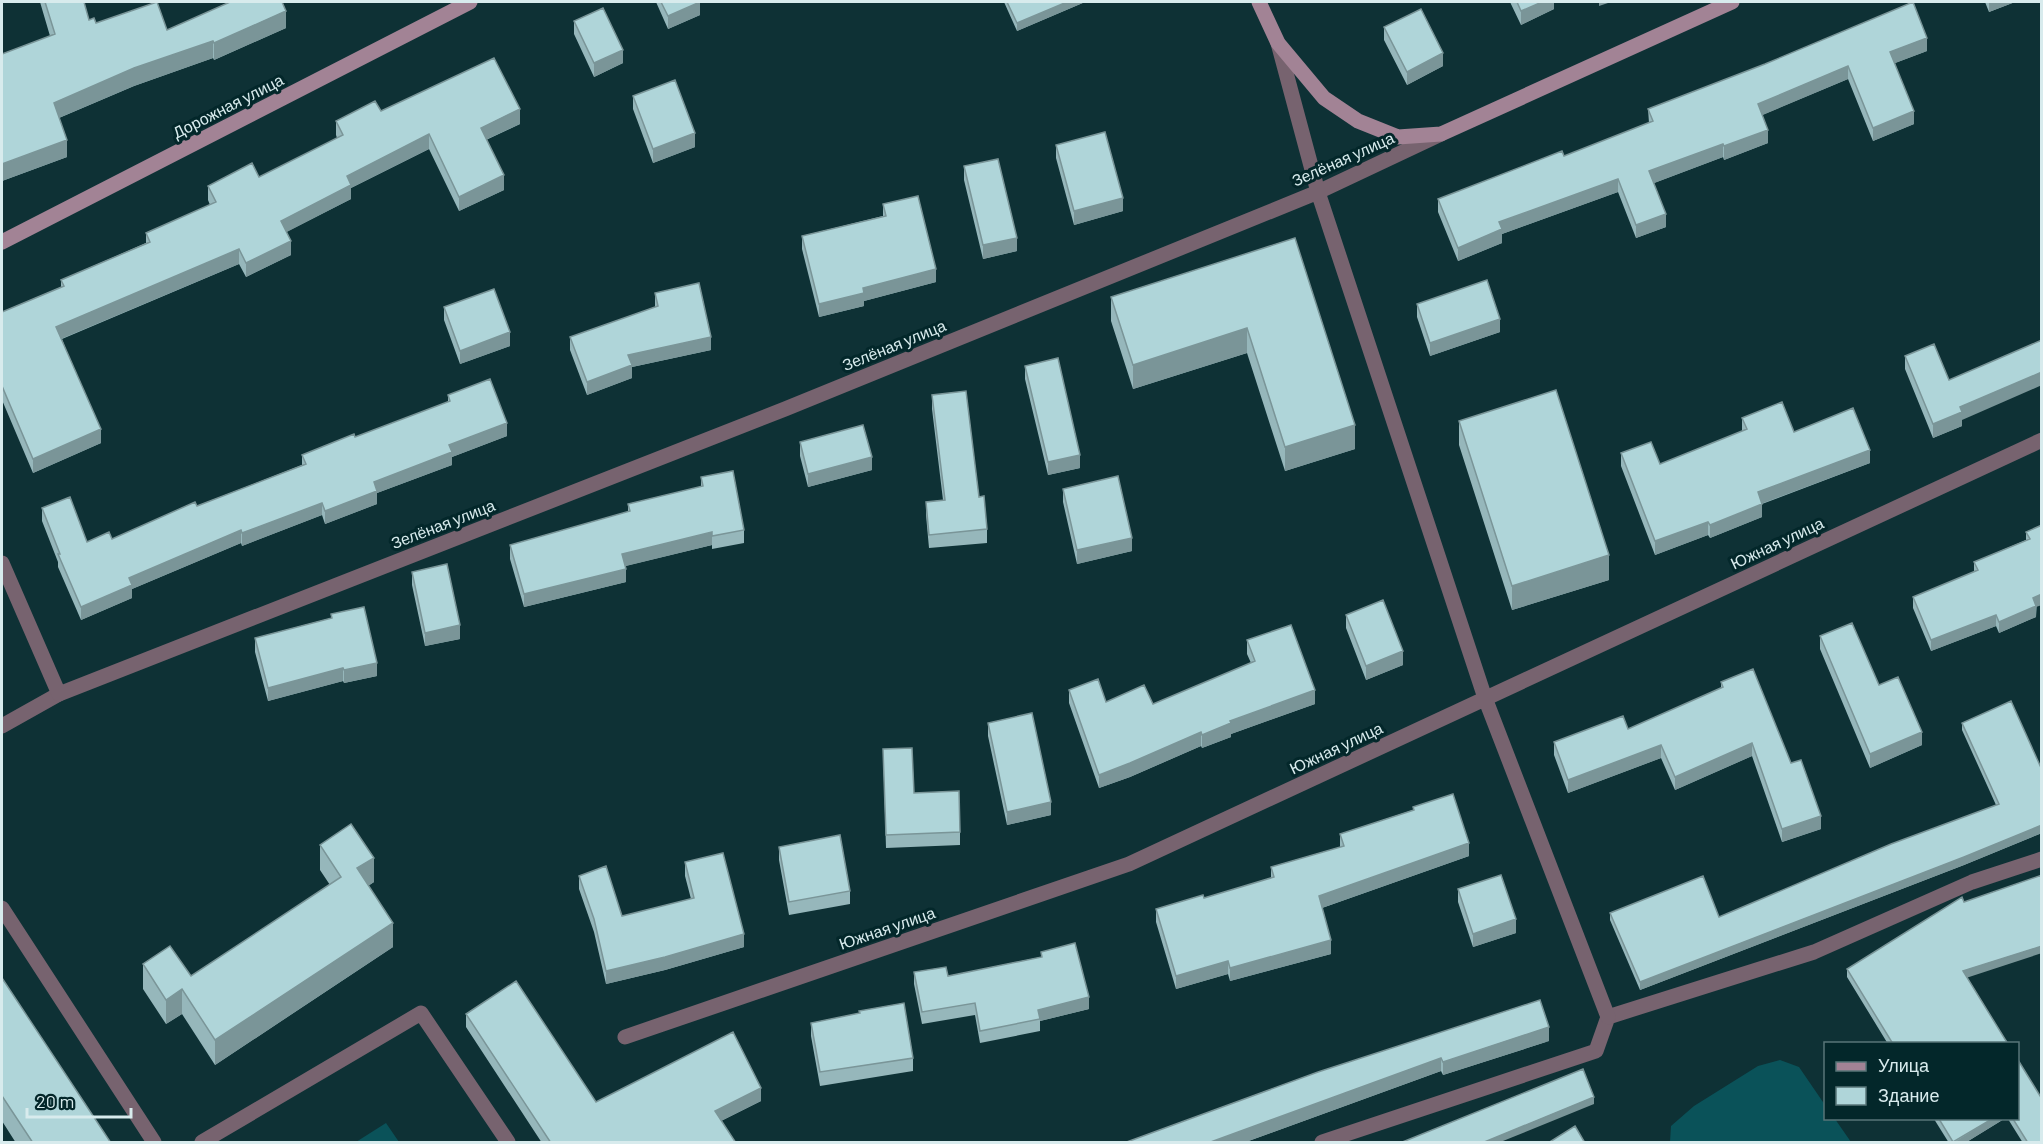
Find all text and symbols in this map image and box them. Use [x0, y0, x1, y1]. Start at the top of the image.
street label: Дорожная улица [169, 69, 286, 142]
street label: Зелёная улица [1289, 127, 1397, 190]
street label: Зелёная улица [839, 315, 948, 374]
street label: Зелёная улица [388, 495, 498, 552]
street label: Южная улица [1727, 513, 1826, 572]
street label: Южная улица [1286, 718, 1385, 777]
street label: Южная улица [836, 902, 938, 953]
legend [1824, 1042, 2019, 1120]
text: Улица [1878, 1054, 1930, 1076]
scale bar [27, 1081, 130, 1119]
text: Здание [1878, 1084, 1939, 1106]
text: 20 m [36, 1090, 74, 1112]

